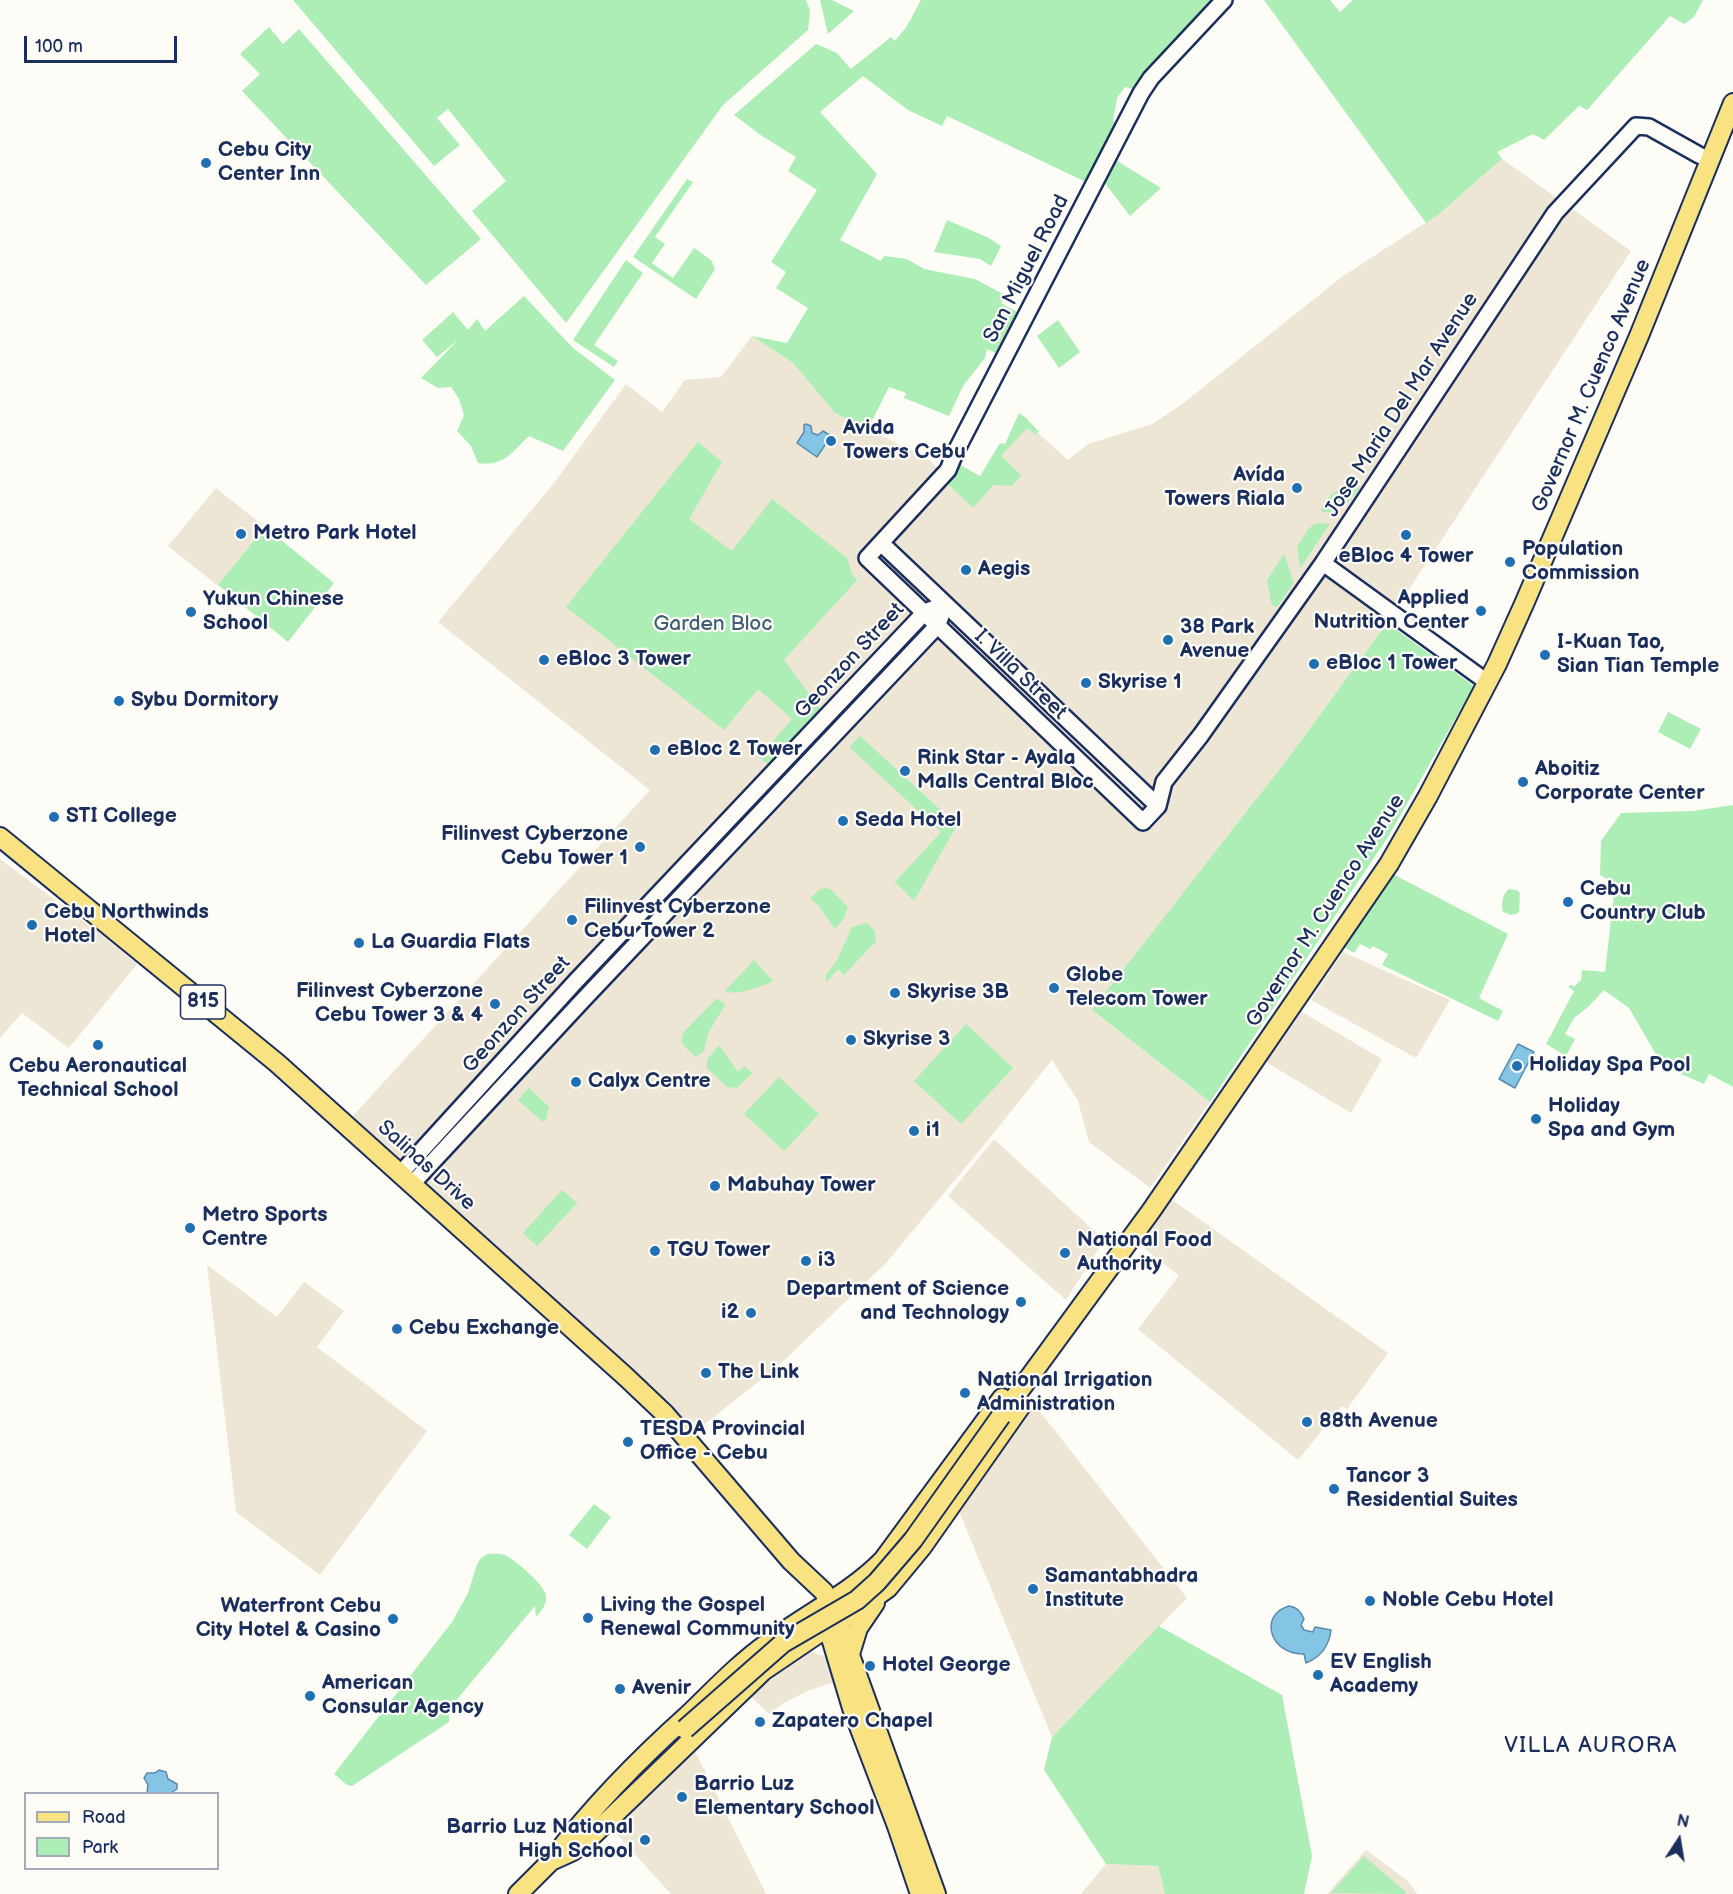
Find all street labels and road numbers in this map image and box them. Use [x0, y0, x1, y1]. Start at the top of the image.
street label: San Miguel Road [979, 191, 1075, 347]
street label: Governor M. Cuenco Avenue [1527, 256, 1657, 516]
street label: Jose Maria Del Mar Avenue [1320, 288, 1484, 522]
street label: Geonzon Street [790, 598, 910, 724]
street label: I. Villa Street [969, 625, 1071, 725]
street label: Governor M. Cuenco Avenue [1241, 790, 1411, 1032]
street label: Geonzon Street [458, 951, 576, 1079]
road number: 815 [180, 985, 226, 1019]
street label: Salinas Drive [372, 1115, 480, 1217]

